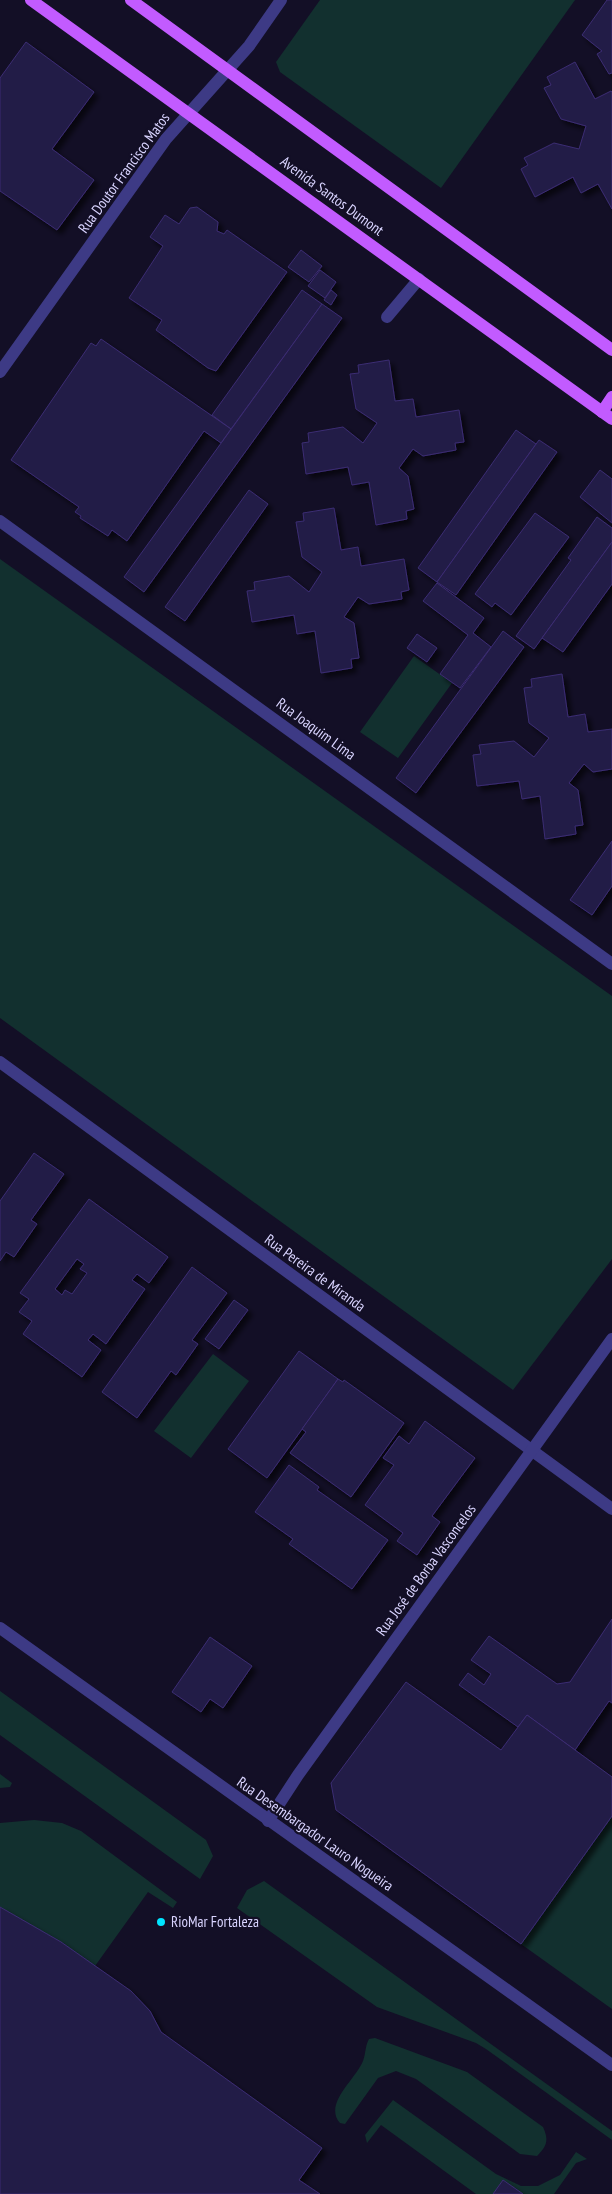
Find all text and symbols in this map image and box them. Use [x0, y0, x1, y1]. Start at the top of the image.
street label: Rua Doutor Francisco Matos [74, 109, 174, 237]
street label: Avenida Santos Dumont [277, 152, 388, 240]
street label: Rua Joaquim Lima [273, 693, 360, 764]
street label: Rua Pereira de Miranda [261, 1230, 369, 1316]
street label: Rua José de Borba Vasconcelos [371, 1500, 480, 1639]
street label: Rua Desembargador Lauro Nogueira [233, 1772, 397, 1895]
place label: RioMar Fortaleza [171, 1912, 259, 1931]
marker: RioMar Fortaleza [155, 1916, 167, 1928]

